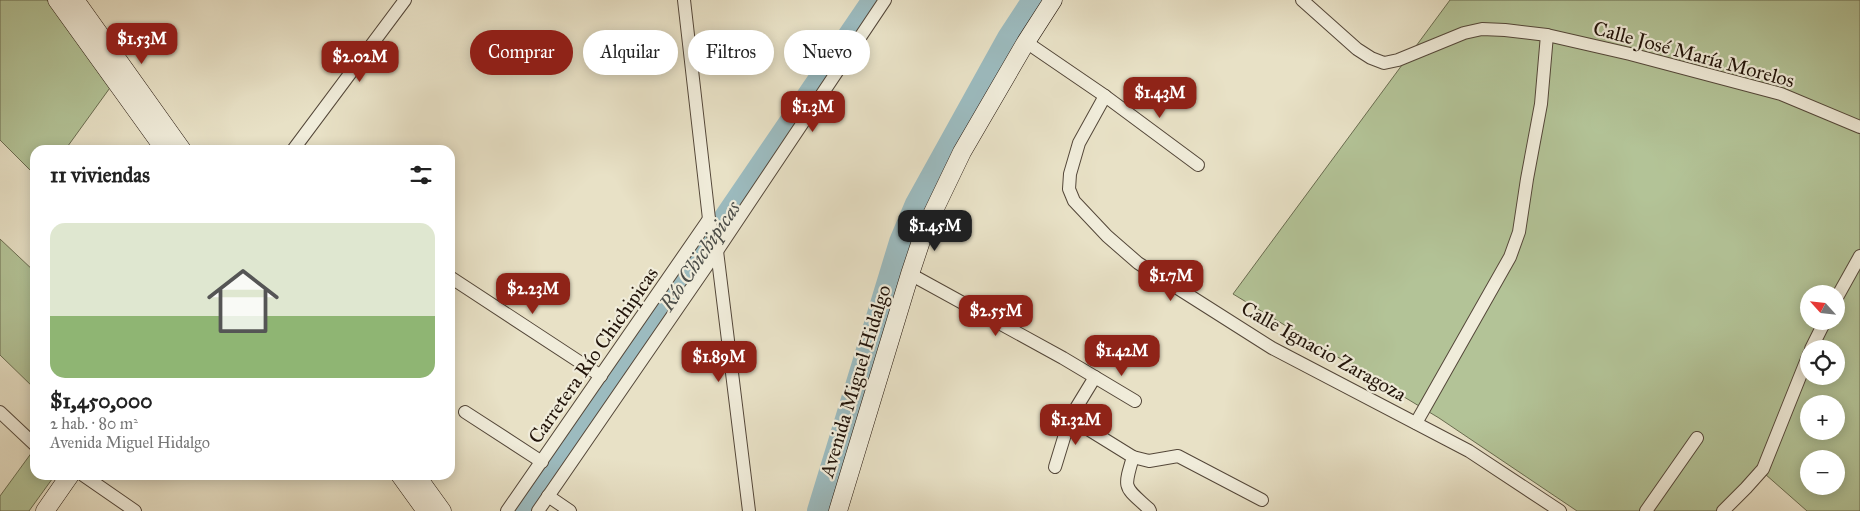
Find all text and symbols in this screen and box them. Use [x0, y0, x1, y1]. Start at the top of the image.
street label: Calle José María Morelos [1591, 16, 1797, 93]
pin: $1.53M [101, 22, 183, 65]
text: $1.53M [117, 29, 167, 48]
chip: Comprar [470, 30, 573, 75]
chip: Alquilar [583, 30, 678, 75]
chip: Filtros [688, 30, 774, 75]
chip: Nuevo [784, 30, 870, 75]
pin: $2.02M [319, 41, 401, 83]
text: $2.02M [333, 47, 387, 66]
pin: $1.43M [1119, 76, 1201, 119]
text: $1.43M [1134, 83, 1186, 102]
pin: $1.3M [778, 90, 848, 133]
text: $1.3M [792, 97, 834, 116]
icon: filters [407, 161, 435, 189]
text: 11 viviendas [50, 162, 150, 188]
water label: Río Chichipicas [653, 195, 747, 317]
pin: $1.45M [894, 210, 976, 252]
text: $1.45M [909, 216, 961, 235]
icon: home [198, 256, 288, 346]
pin: $1.7M [1136, 260, 1206, 302]
street label: Carretera Río Chichipicas [523, 262, 663, 448]
text: $1.7M [1149, 266, 1193, 285]
pin: $2.23M [492, 272, 574, 315]
text: $2.23M [507, 279, 559, 298]
street label: Avenida Miguel Hidalgo [814, 282, 897, 481]
north arrow [1800, 285, 1845, 330]
map controls [1800, 285, 1845, 495]
pin: $2.55M [955, 294, 1037, 337]
street label: Calle Ignacio Zaragoza [1237, 296, 1411, 407]
text: $2.55M [970, 301, 1022, 320]
pin: $1.42M [1081, 334, 1163, 377]
pin: $1.89M [678, 340, 760, 383]
button: locate [1800, 340, 1845, 385]
text: $1.42M [1096, 341, 1148, 360]
text: $1.89M [693, 347, 745, 366]
text: $1,450,000 [50, 388, 153, 414]
button: + [1800, 395, 1845, 440]
pin: $1.32M [1035, 404, 1117, 446]
text: $1.32M [1051, 410, 1101, 429]
text: 2 hab. · 80 m² [50, 414, 138, 433]
text: Avenida Miguel Hidalgo [50, 433, 210, 452]
button: − [1800, 450, 1845, 495]

